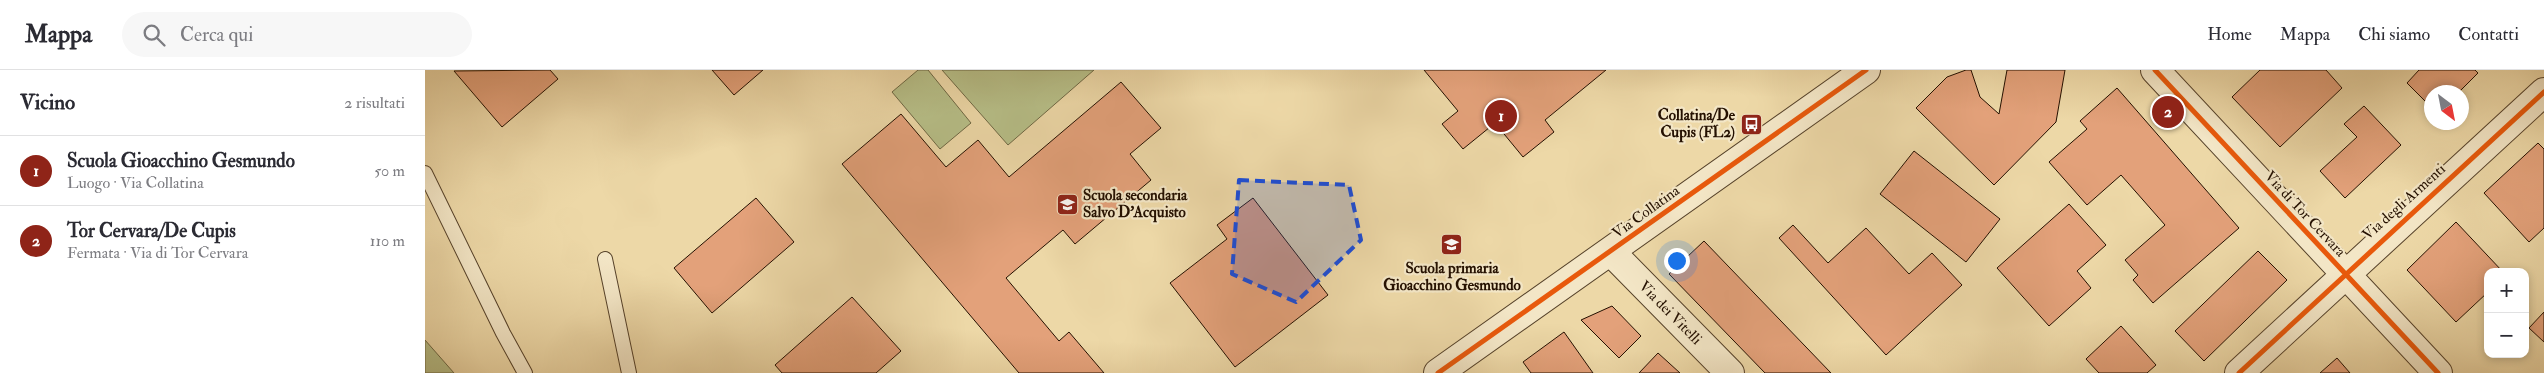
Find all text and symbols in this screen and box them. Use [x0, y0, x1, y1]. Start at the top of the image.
search box [122, 12, 472, 57]
text: Mappa [25, 19, 92, 50]
icon: search [140, 21, 168, 49]
text: Cerca qui [180, 23, 253, 47]
text: Home [2207, 23, 2252, 46]
text: Mappa [2280, 23, 2330, 46]
text: Chi siamo [2358, 23, 2430, 46]
text: Contatti [2458, 23, 2519, 46]
north arrow [2424, 85, 2469, 130]
text: Vicino [20, 89, 75, 116]
text: 2 risultati [344, 93, 405, 113]
pin: 2 [2152, 93, 2184, 131]
pin: 1 [1485, 97, 1517, 135]
place label: Collatina/De Cupis (FL2) [1658, 106, 1736, 143]
bus stop icon: Collatina/De Cupis (FL2) [1739, 112, 1763, 136]
text: Scuola Gioacchino Gesmundo [67, 149, 295, 173]
street label: Via degli Armenti [2358, 160, 2450, 244]
text: 1 [33, 161, 39, 181]
text: 50 m [374, 161, 405, 181]
street label: Via di Tor Cervara [2260, 167, 2350, 262]
text: Luogo · Via Collatina [67, 173, 204, 193]
street label: Via Collatina [1609, 181, 1684, 243]
place label: Scuola secondaria Salvo D'Acquisto [1083, 186, 1188, 223]
school or university icon: Scuola secondaria Salvo D'Acquisto [1055, 192, 1079, 216]
text: Tor Cervara/De Cupis [67, 219, 236, 243]
text: 2 [32, 231, 40, 251]
text: 110 m [370, 231, 405, 251]
school or university icon: Scuola primaria Gioacchino Gesmundo [1440, 233, 1464, 257]
text: Fermata · Via di Tor Cervara [67, 243, 248, 263]
your location [1664, 248, 1690, 274]
place label: Scuola primaria Gioacchino Gesmundo [1383, 259, 1522, 295]
map controls [2484, 268, 2529, 358]
button: + [2484, 268, 2529, 313]
street label: Via dei Vitelli [1635, 277, 1706, 349]
button: − [2484, 313, 2529, 358]

